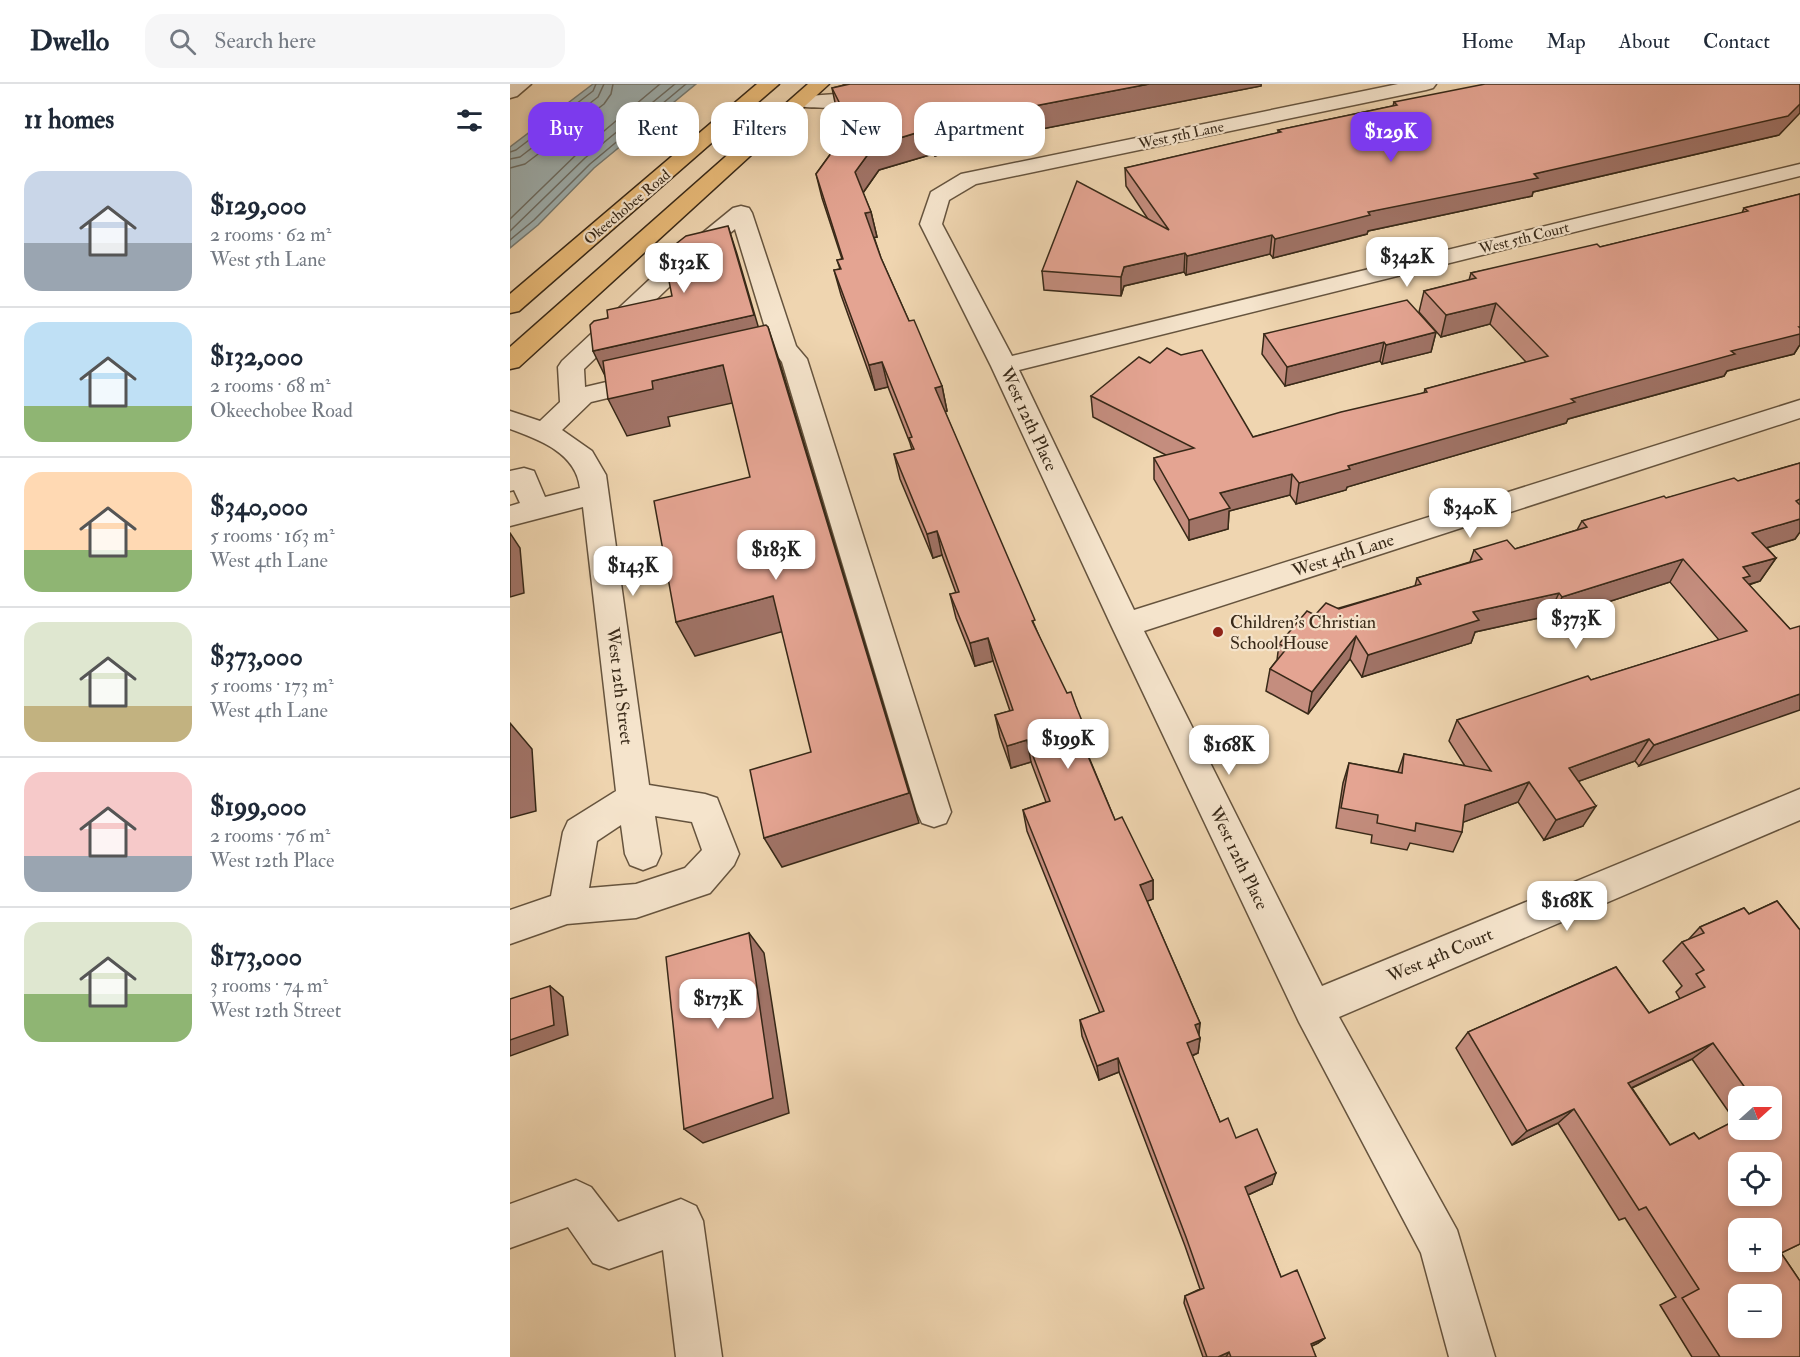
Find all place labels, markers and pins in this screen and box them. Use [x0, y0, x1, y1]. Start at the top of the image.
pin: $129K [1349, 112, 1433, 163]
pin: $342K [1365, 237, 1449, 288]
pin: $132K [642, 243, 726, 294]
pin: $340K [1428, 488, 1512, 539]
pin: $183K [734, 530, 818, 581]
pin: $143K [591, 546, 675, 597]
pin: $373K [1534, 599, 1618, 650]
place label: Children's Christian School House [1230, 611, 1376, 655]
marker: Children's Christian School House [1211, 625, 1225, 639]
pin: $199K [1026, 719, 1110, 770]
pin: $168K [1187, 725, 1271, 776]
pin: $168K [1525, 881, 1609, 932]
pin: $173K [676, 979, 760, 1030]

